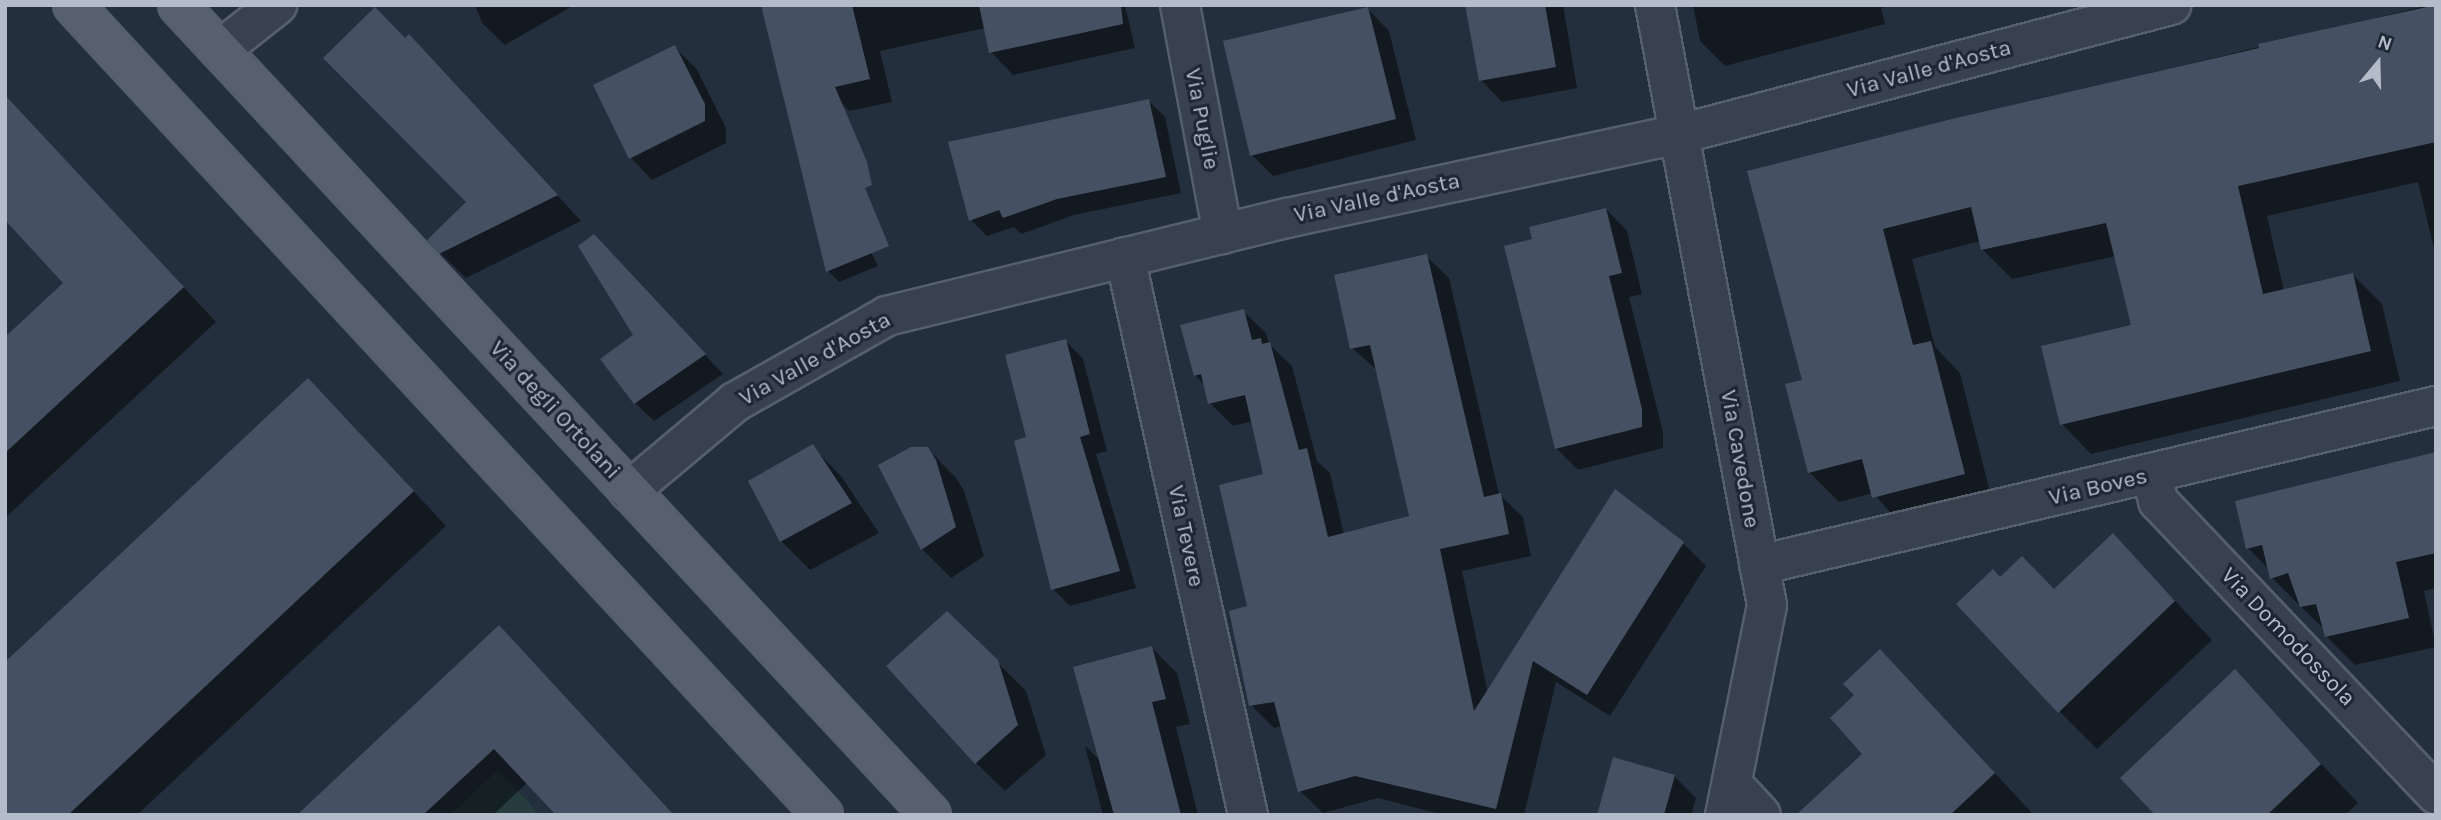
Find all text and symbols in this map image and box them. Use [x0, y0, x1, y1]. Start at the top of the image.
north arrow [2343, 28, 2413, 98]
text: N [2375, 31, 2395, 56]
street label: Via Valle d'Aosta [1844, 34, 2014, 104]
street label: Via Puglie [1179, 66, 1225, 172]
street label: Via Valle d'Aosta [1292, 167, 1462, 229]
street label: Via Valle d'Aosta [734, 306, 896, 412]
street label: Via degli Ortolani [484, 335, 626, 485]
street label: Via Cavedone [1714, 388, 1766, 530]
street label: Via Boves [2046, 462, 2150, 512]
street label: Via Tevere [1162, 483, 1210, 589]
street label: Via Domodossola [2215, 562, 2361, 712]

